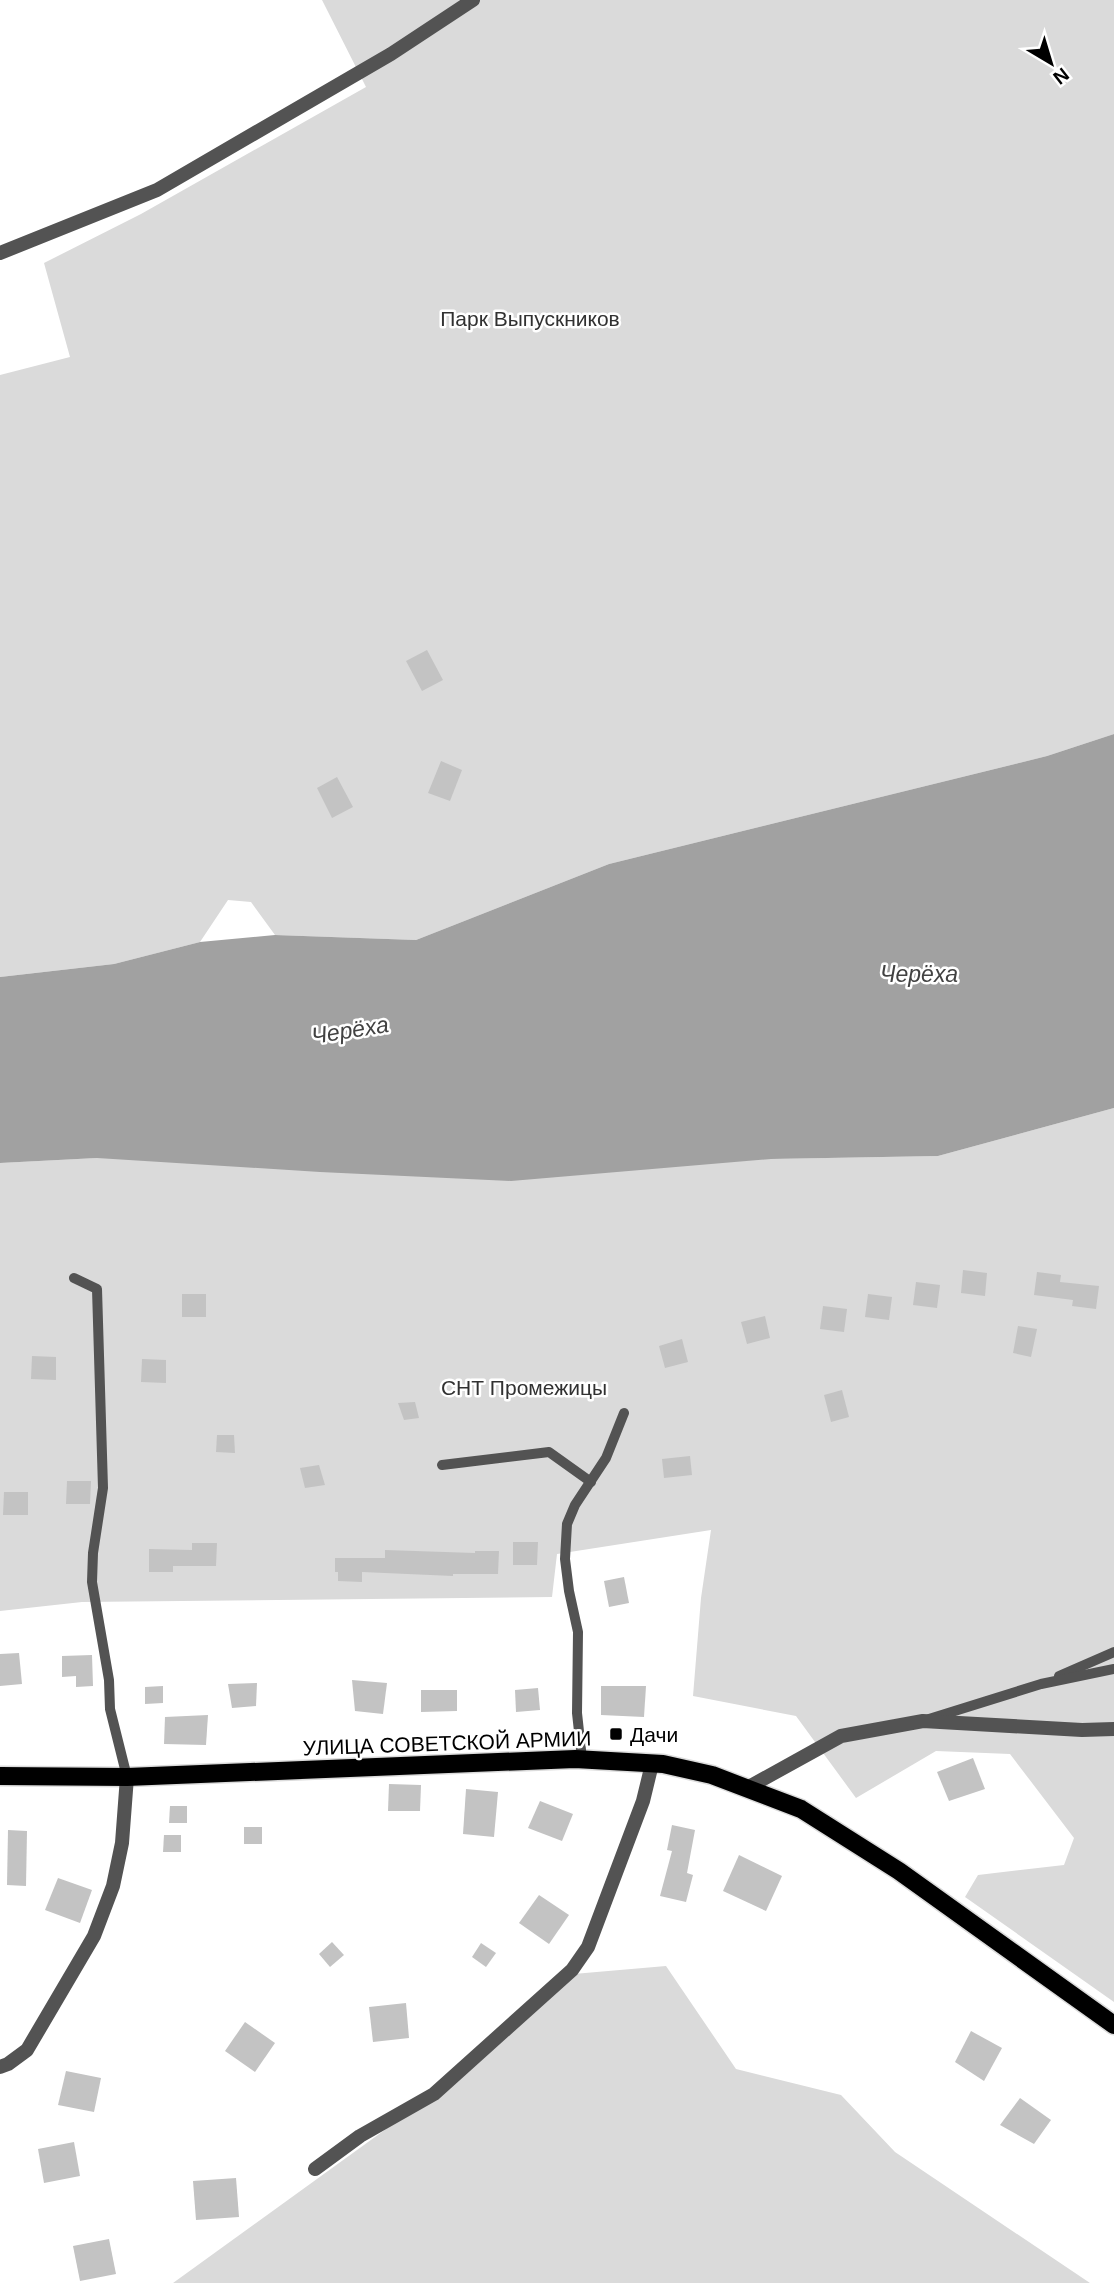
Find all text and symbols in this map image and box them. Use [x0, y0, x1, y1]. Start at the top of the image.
north arrow [1016, 28, 1086, 98]
text: N [1049, 64, 1073, 89]
park label: Парк Выпускников [440, 307, 620, 330]
water label: Черёха [880, 961, 958, 987]
water label: Черёха [309, 1011, 391, 1049]
park label: СНТ Промежицы [441, 1376, 607, 1399]
place label: Дачи [630, 1723, 678, 1746]
street label: УЛИЦА СОВЕТСКОЙ АРМИИ [302, 1726, 592, 1760]
marker: Дачи [608, 1726, 624, 1742]

